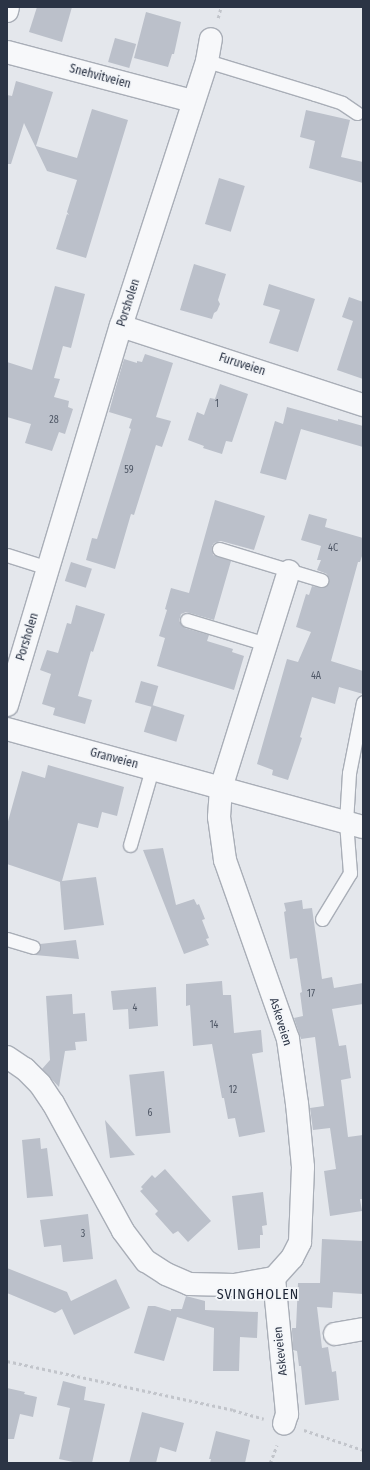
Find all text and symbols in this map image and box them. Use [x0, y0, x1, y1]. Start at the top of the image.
street label: Snehvitveien [68, 62, 132, 92]
street label: Porsholen [115, 277, 143, 329]
street label: Furuveien [217, 351, 267, 379]
house number: 1 [215, 399, 219, 411]
house number: 28 [49, 415, 59, 427]
house number: 59 [124, 465, 134, 477]
house number: 4C [328, 543, 338, 555]
street label: Porsholen [14, 611, 42, 663]
house number: 4A [311, 671, 321, 683]
street label: Granveien [88, 746, 140, 772]
house number: 17 [307, 989, 315, 1001]
street label: Askeveien [266, 996, 294, 1048]
house number: 4 [133, 1003, 137, 1015]
house number: 14 [210, 1020, 218, 1032]
house number: 12 [229, 1085, 237, 1097]
house number: 6 [148, 1108, 152, 1120]
house number: 3 [81, 1229, 85, 1241]
district label: SVINGHOLEN [217, 1287, 299, 1303]
street label: Askeveien [271, 1326, 291, 1376]

